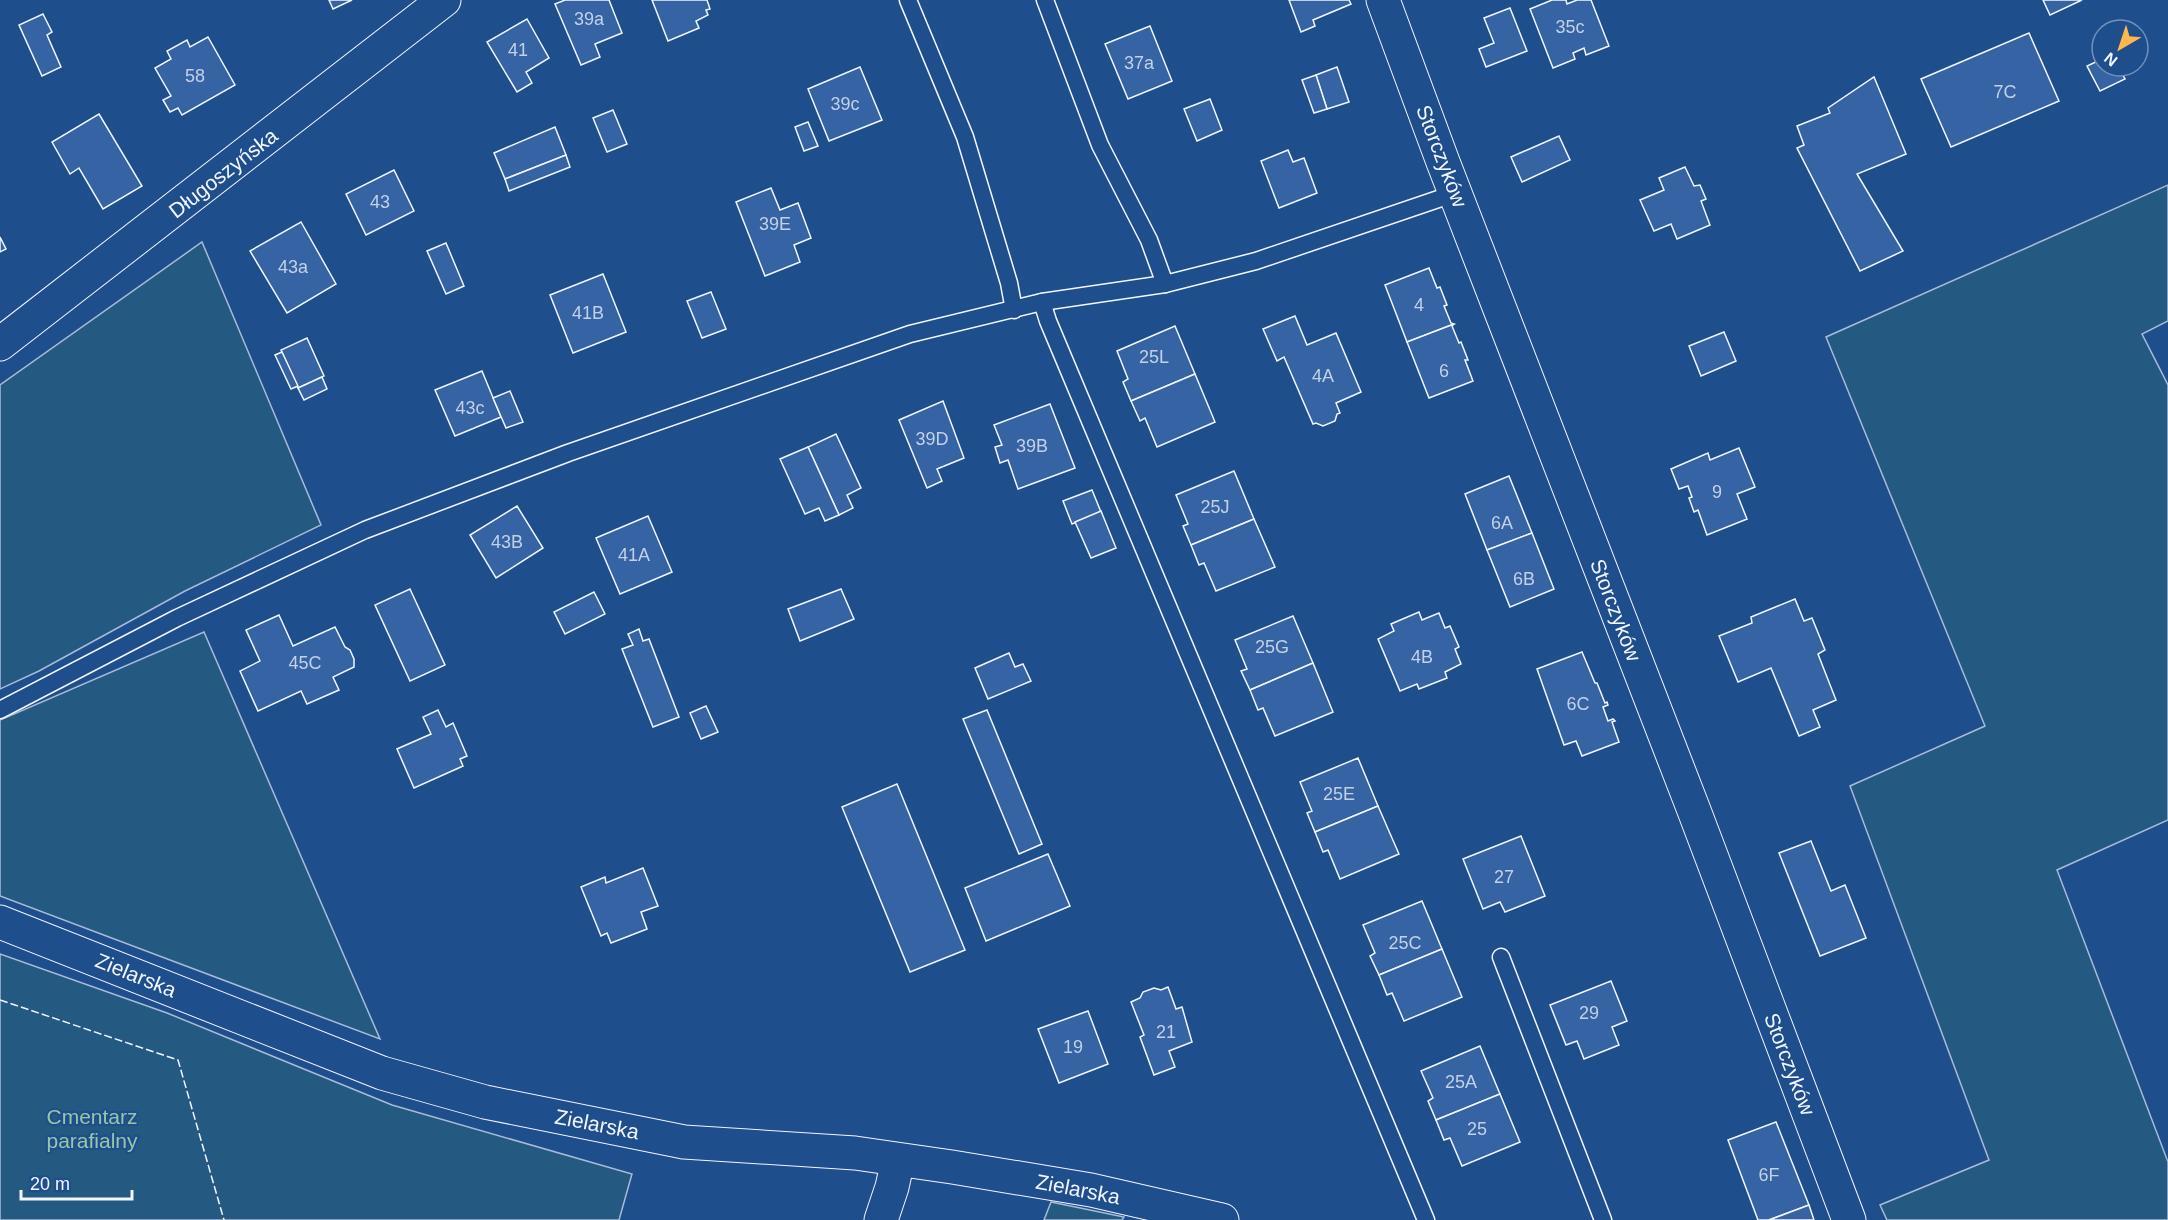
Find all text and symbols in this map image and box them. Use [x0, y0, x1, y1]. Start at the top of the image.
house number: 39a [574, 9, 605, 29]
house number: 35c [1555, 17, 1585, 37]
north arrow [2090, 18, 2150, 78]
house number: 41 [508, 40, 528, 60]
text: N [2101, 49, 2121, 70]
house number: 37a [1124, 53, 1155, 73]
house number: 58 [185, 66, 205, 86]
house number: 7C [1993, 82, 2017, 102]
house number: 39c [830, 94, 860, 114]
street label: Storczyków [1412, 102, 1472, 211]
street label: Długoszyńska [164, 124, 282, 222]
house number: 43 [370, 192, 390, 212]
house number: 39E [759, 214, 791, 234]
house number: 43a [278, 257, 309, 277]
house number: 4 [1414, 295, 1424, 315]
house number: 41B [572, 303, 604, 323]
house number: 25L [1139, 347, 1169, 367]
house number: 6 [1439, 361, 1449, 381]
house number: 4A [1312, 366, 1334, 386]
house number: 43c [455, 398, 485, 418]
house number: 39D [915, 429, 949, 449]
house number: 39B [1016, 436, 1048, 456]
house number: 9 [1712, 482, 1722, 502]
house number: 25J [1200, 497, 1230, 517]
house number: 6A [1491, 513, 1513, 533]
house number: 43B [491, 532, 523, 552]
house number: 41A [618, 545, 650, 565]
street label: Storczyków [1586, 556, 1646, 665]
house number: 6B [1513, 569, 1535, 589]
house number: 25G [1255, 637, 1289, 657]
house number: 4B [1411, 647, 1433, 667]
house number: 45C [288, 653, 322, 673]
house number: 6C [1566, 694, 1590, 714]
house number: 25E [1323, 784, 1355, 804]
house number: 27 [1494, 867, 1514, 887]
house number: 25C [1388, 933, 1422, 953]
street label: Zielarska [92, 948, 180, 1002]
house number: 29 [1579, 1003, 1599, 1023]
street label: Storczyków [1760, 1010, 1820, 1119]
house number: 21 [1156, 1022, 1176, 1042]
house number: 19 [1063, 1037, 1083, 1057]
house number: 25A [1445, 1072, 1477, 1092]
park label: Cmentarz parafialny [46, 1105, 138, 1152]
street label: Zielarska [553, 1105, 641, 1143]
house number: 25 [1467, 1119, 1487, 1139]
scale bar [21, 1163, 132, 1201]
house number: 6F [1758, 1165, 1780, 1185]
street label: Zielarska [1034, 1170, 1122, 1208]
text: 20 m [30, 1174, 70, 1194]

